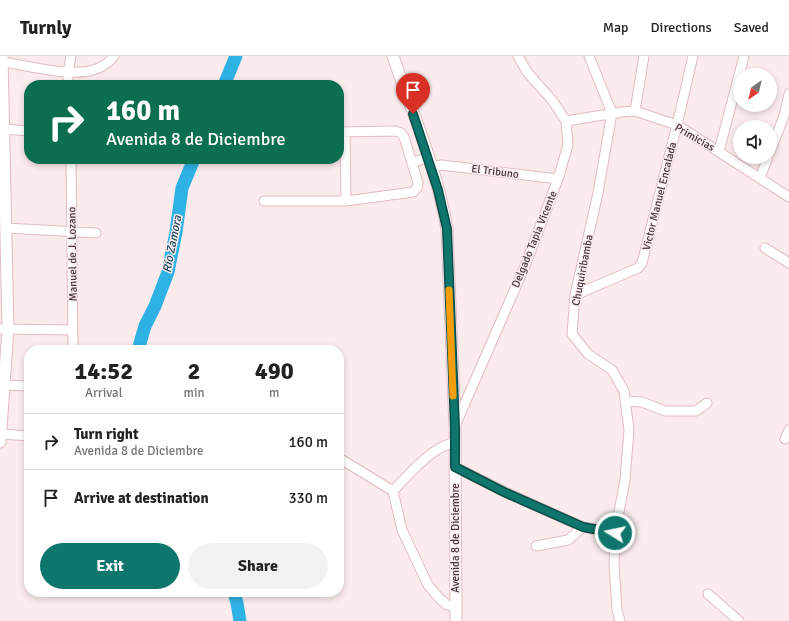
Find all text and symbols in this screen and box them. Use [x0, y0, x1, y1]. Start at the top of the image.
text: Turnly [20, 16, 72, 40]
text: Map [603, 19, 629, 36]
text: Directions [651, 19, 712, 36]
text: Saved [734, 19, 769, 36]
north arrow [733, 68, 777, 112]
map controls [733, 68, 777, 164]
pin [396, 73, 430, 114]
icon: arrive [402, 79, 424, 101]
text: 160 m [106, 94, 180, 128]
icon: right [40, 96, 92, 148]
button: sound [733, 120, 777, 164]
street label: Primicias [673, 121, 717, 154]
text: Avenida 8 de Diciembre [106, 128, 285, 150]
street label: Victor Manuel Encalada [640, 140, 679, 252]
street label: El Tribuno [471, 162, 520, 181]
street label: Delgado Tapia Vicente [509, 189, 560, 290]
street label: Manuel de J. Lozano [65, 206, 80, 301]
water label: Río Zamora [160, 213, 186, 274]
street label: Chuquiribamba [569, 233, 596, 307]
text: 14:52 [74, 356, 133, 386]
text: 2 [188, 356, 200, 386]
text: 490 [255, 356, 294, 386]
text: Arrival [85, 385, 122, 401]
text: min [184, 385, 205, 401]
text: m [269, 385, 279, 401]
text: Turn right [74, 425, 139, 443]
icon: right [40, 431, 62, 453]
text: 160 m [288, 433, 328, 451]
text: Avenida 8 de Diciembre [74, 443, 204, 459]
street label: Avenida 8 de Diciembre [449, 483, 462, 593]
icon: arrive [40, 487, 62, 509]
text: Arrive at destination [74, 489, 209, 507]
text: 330 m [288, 489, 328, 507]
position arrow [594, 512, 636, 554]
button: Exit [40, 543, 180, 589]
button: Share [188, 543, 328, 589]

